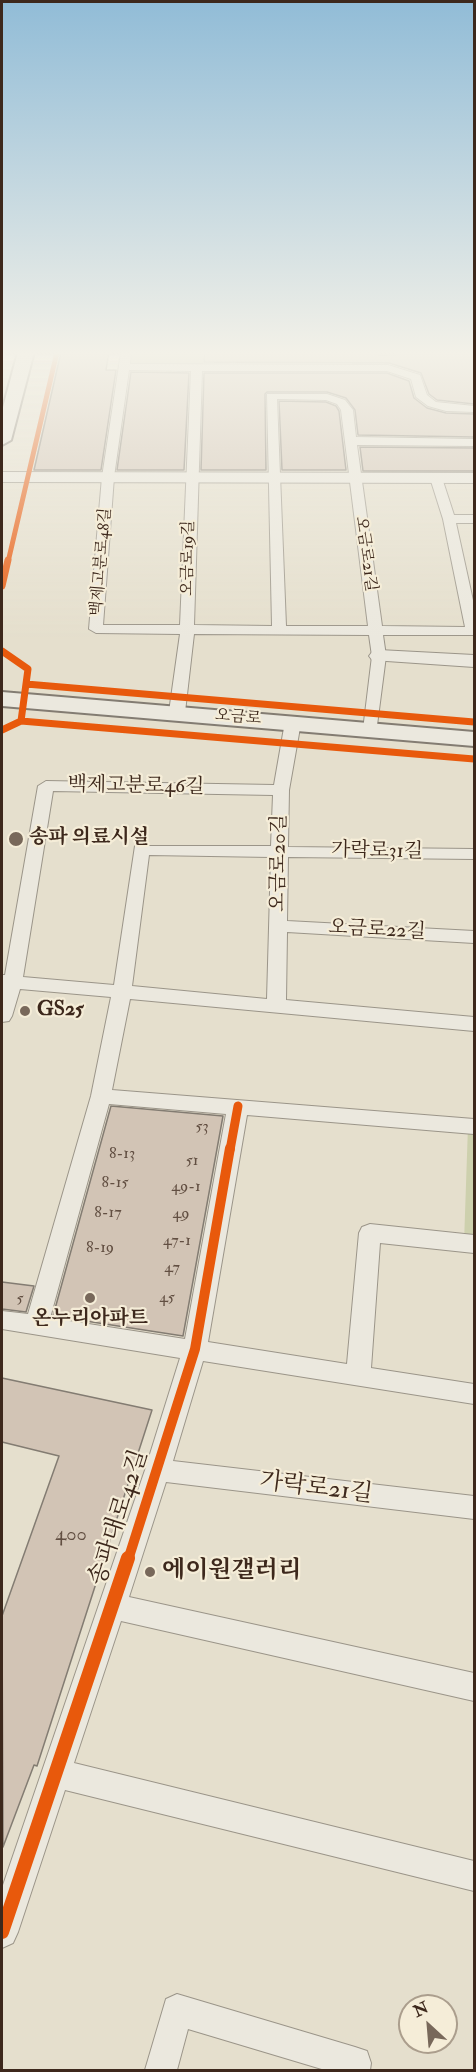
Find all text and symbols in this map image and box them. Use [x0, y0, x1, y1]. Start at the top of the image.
street label: 백제고분로48길 [88, 507, 116, 617]
street label: 오금로21길 [350, 515, 380, 593]
street label: 오금로19길 [179, 520, 199, 596]
street label: 오금로 [214, 706, 262, 730]
street label: 백제고분로46길 [67, 774, 205, 800]
street label: 오금로20길 [267, 814, 293, 912]
place label: 송파 의료시설 [29, 827, 149, 851]
marker: 송파 의료시설 [7, 830, 25, 848]
street label: 가락로31길 [331, 839, 423, 865]
street label: 오금로22길 [328, 916, 426, 946]
place label: GS25 [37, 999, 84, 1023]
marker: GS25 [18, 1004, 32, 1018]
house number: 53 [195, 1118, 209, 1138]
house number: 8-13 [109, 1145, 135, 1165]
house number: 51 [186, 1152, 198, 1172]
house number: 8-15 [102, 1174, 128, 1194]
house number: 49-1 [171, 1178, 201, 1198]
house number: 8-17 [94, 1204, 122, 1224]
house number: 49 [173, 1205, 189, 1225]
house number: 47-1 [163, 1232, 191, 1252]
house number: 8-19 [86, 1239, 114, 1259]
house number: 47 [164, 1259, 180, 1279]
house number: 45 [159, 1289, 175, 1309]
house number: 5 [16, 1290, 24, 1310]
marker: 온누리아파트 [83, 1291, 97, 1305]
place label: 온누리아파트 [32, 1308, 148, 1332]
street label: 송파대로42길 [85, 1446, 155, 1590]
street label: 가락로21길 [258, 1468, 374, 1510]
house number: 400 [55, 1524, 87, 1548]
place label: 에이원갤러리 [162, 1558, 301, 1586]
marker: 에이원갤러리 [143, 1565, 157, 1579]
north arrow [398, 1994, 458, 2054]
text: N [410, 1997, 432, 2022]

